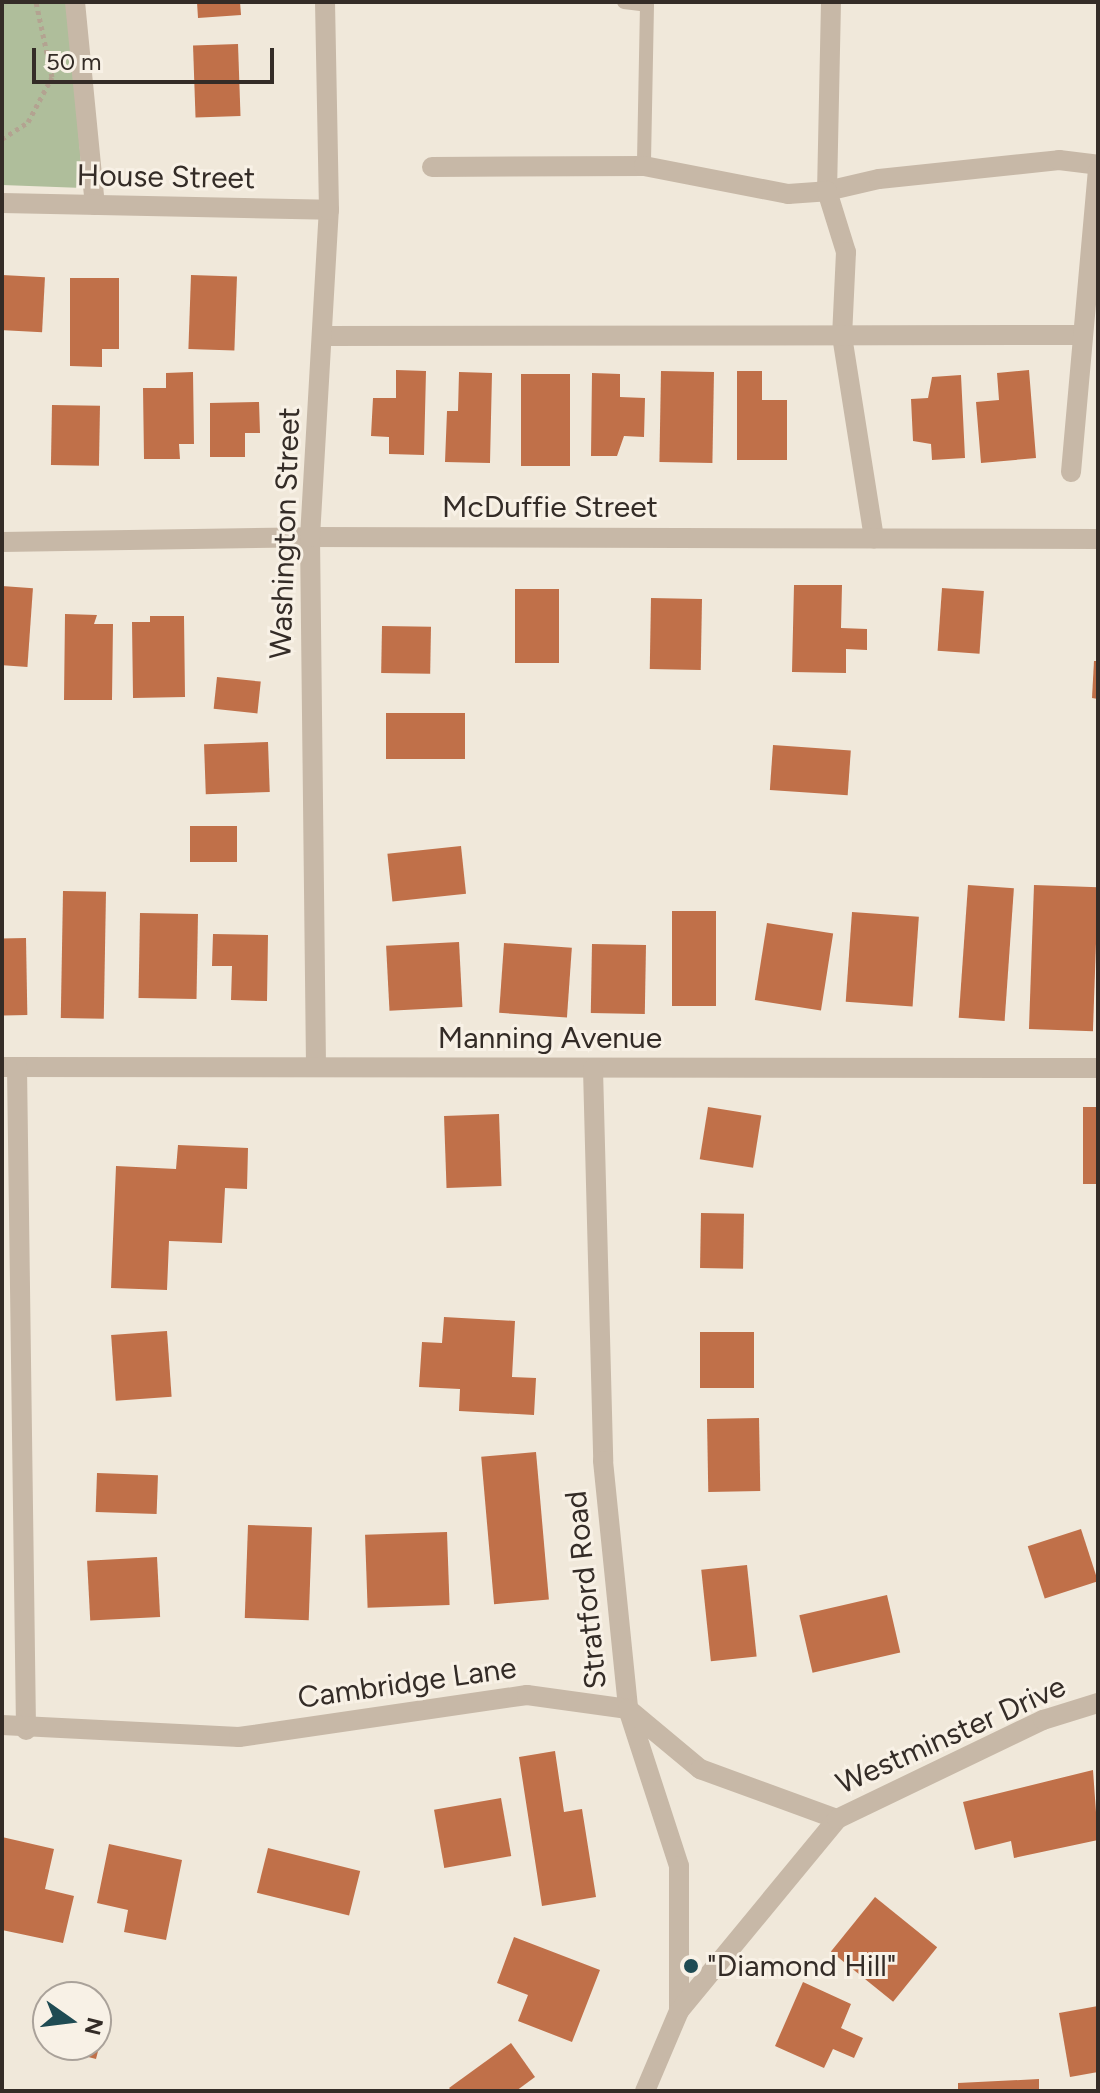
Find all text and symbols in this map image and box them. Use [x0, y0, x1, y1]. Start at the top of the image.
scale bar [36, 32, 278, 82]
text: 50 m [46, 47, 102, 76]
street label: House Street [76, 157, 256, 197]
street label: Washington Street [263, 407, 307, 659]
street label: McDuffie Street [442, 489, 658, 525]
street label: Manning Avenue [438, 1020, 662, 1056]
street label: Stratford Road [558, 1489, 614, 1691]
street label: Cambridge Lane [295, 1650, 519, 1716]
street label: Westminster Drive [831, 1668, 1071, 1802]
place label: "Diamond Hill" [707, 1948, 896, 1984]
marker: "Diamond Hill" [682, 1957, 700, 1975]
north arrow [32, 1981, 112, 2061]
text: N [79, 2015, 109, 2038]

